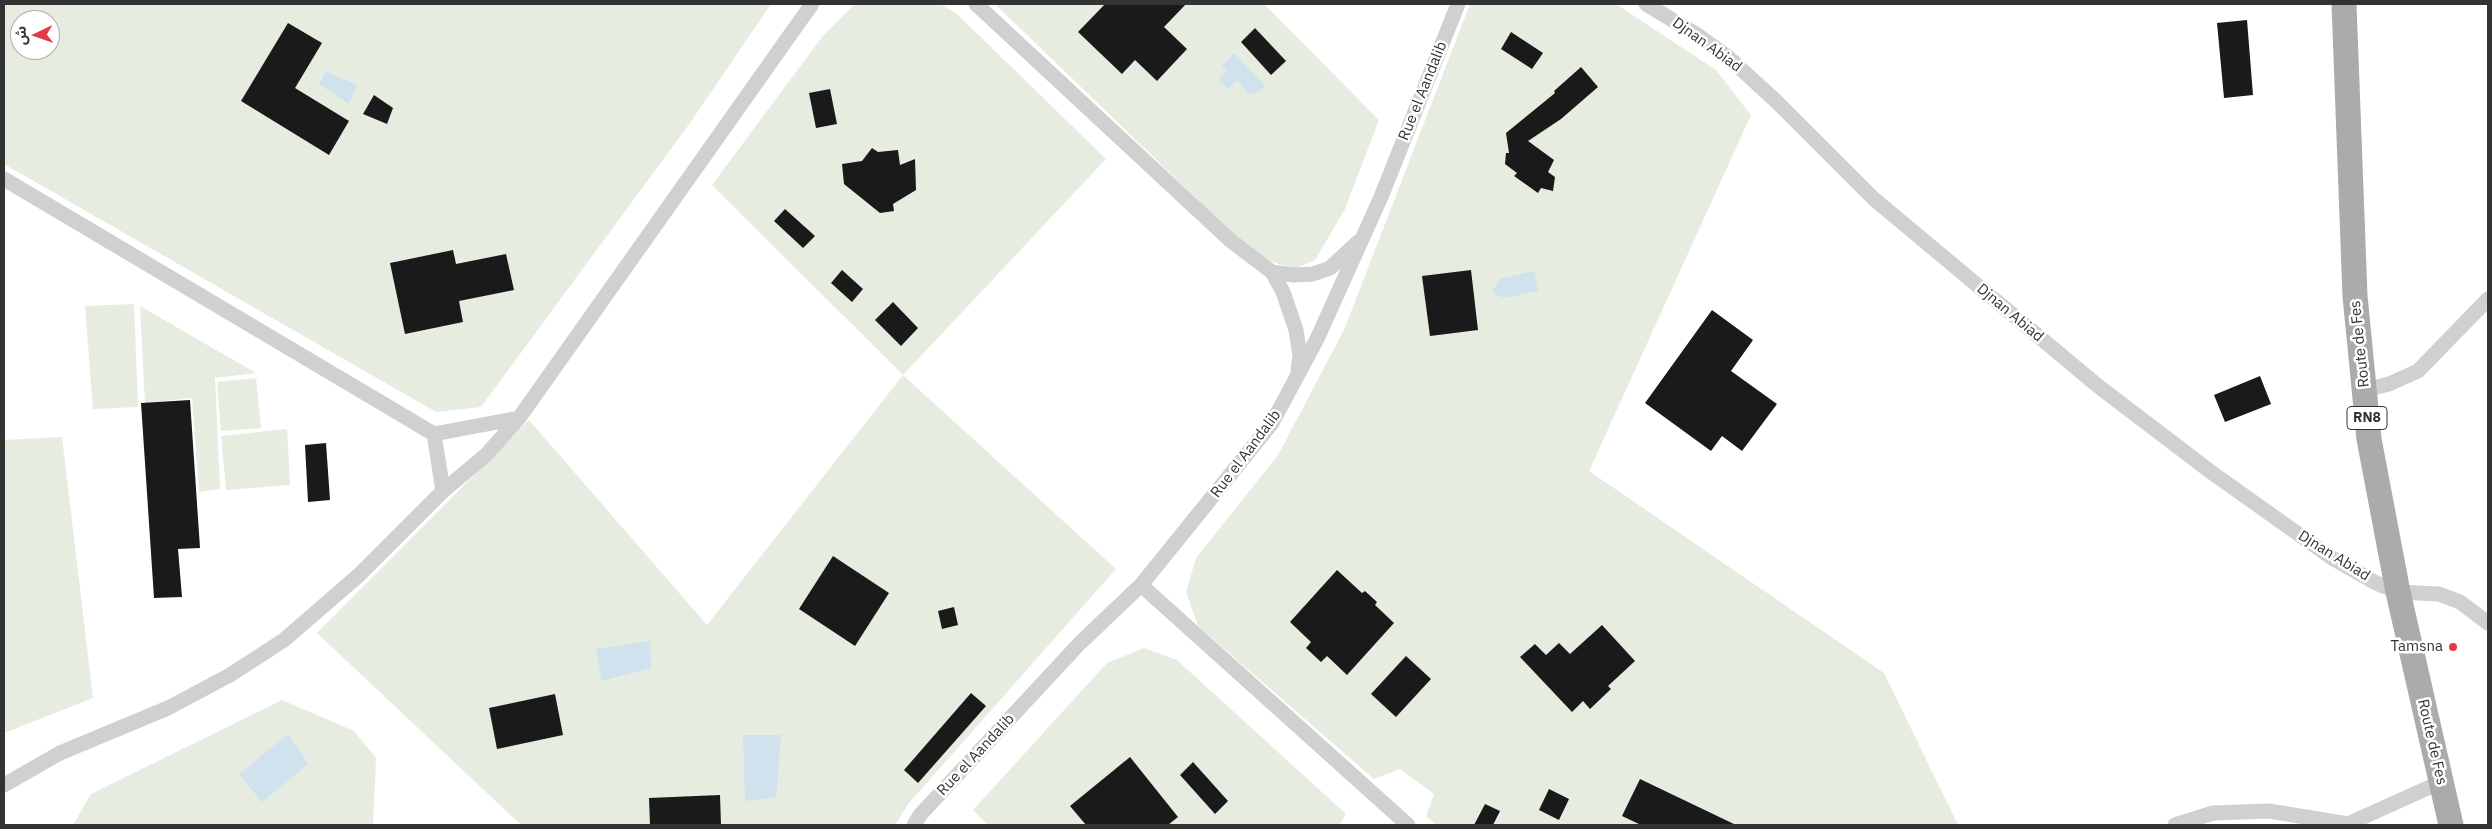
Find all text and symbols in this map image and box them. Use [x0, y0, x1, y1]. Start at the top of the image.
north arrow [10, 10, 60, 60]
street label: Djnan Abiad [1669, 14, 1745, 76]
text: ش [12, 26, 31, 46]
street label: Rue el Aandalib [1395, 39, 1451, 143]
street label: Djnan Abiad [1973, 280, 2047, 346]
street label: Route de Fes [2346, 300, 2374, 388]
road number: RN8 [2347, 406, 2387, 429]
street label: Rue el Aandalib [1207, 407, 1285, 501]
street label: Djnan Abiad [2295, 527, 2373, 585]
place label: Tamsna [2391, 638, 2443, 656]
marker: Tamsna [2447, 641, 2459, 653]
street label: Route de Fes [2413, 697, 2451, 787]
street label: Rue el Aandalib [934, 710, 1018, 800]

